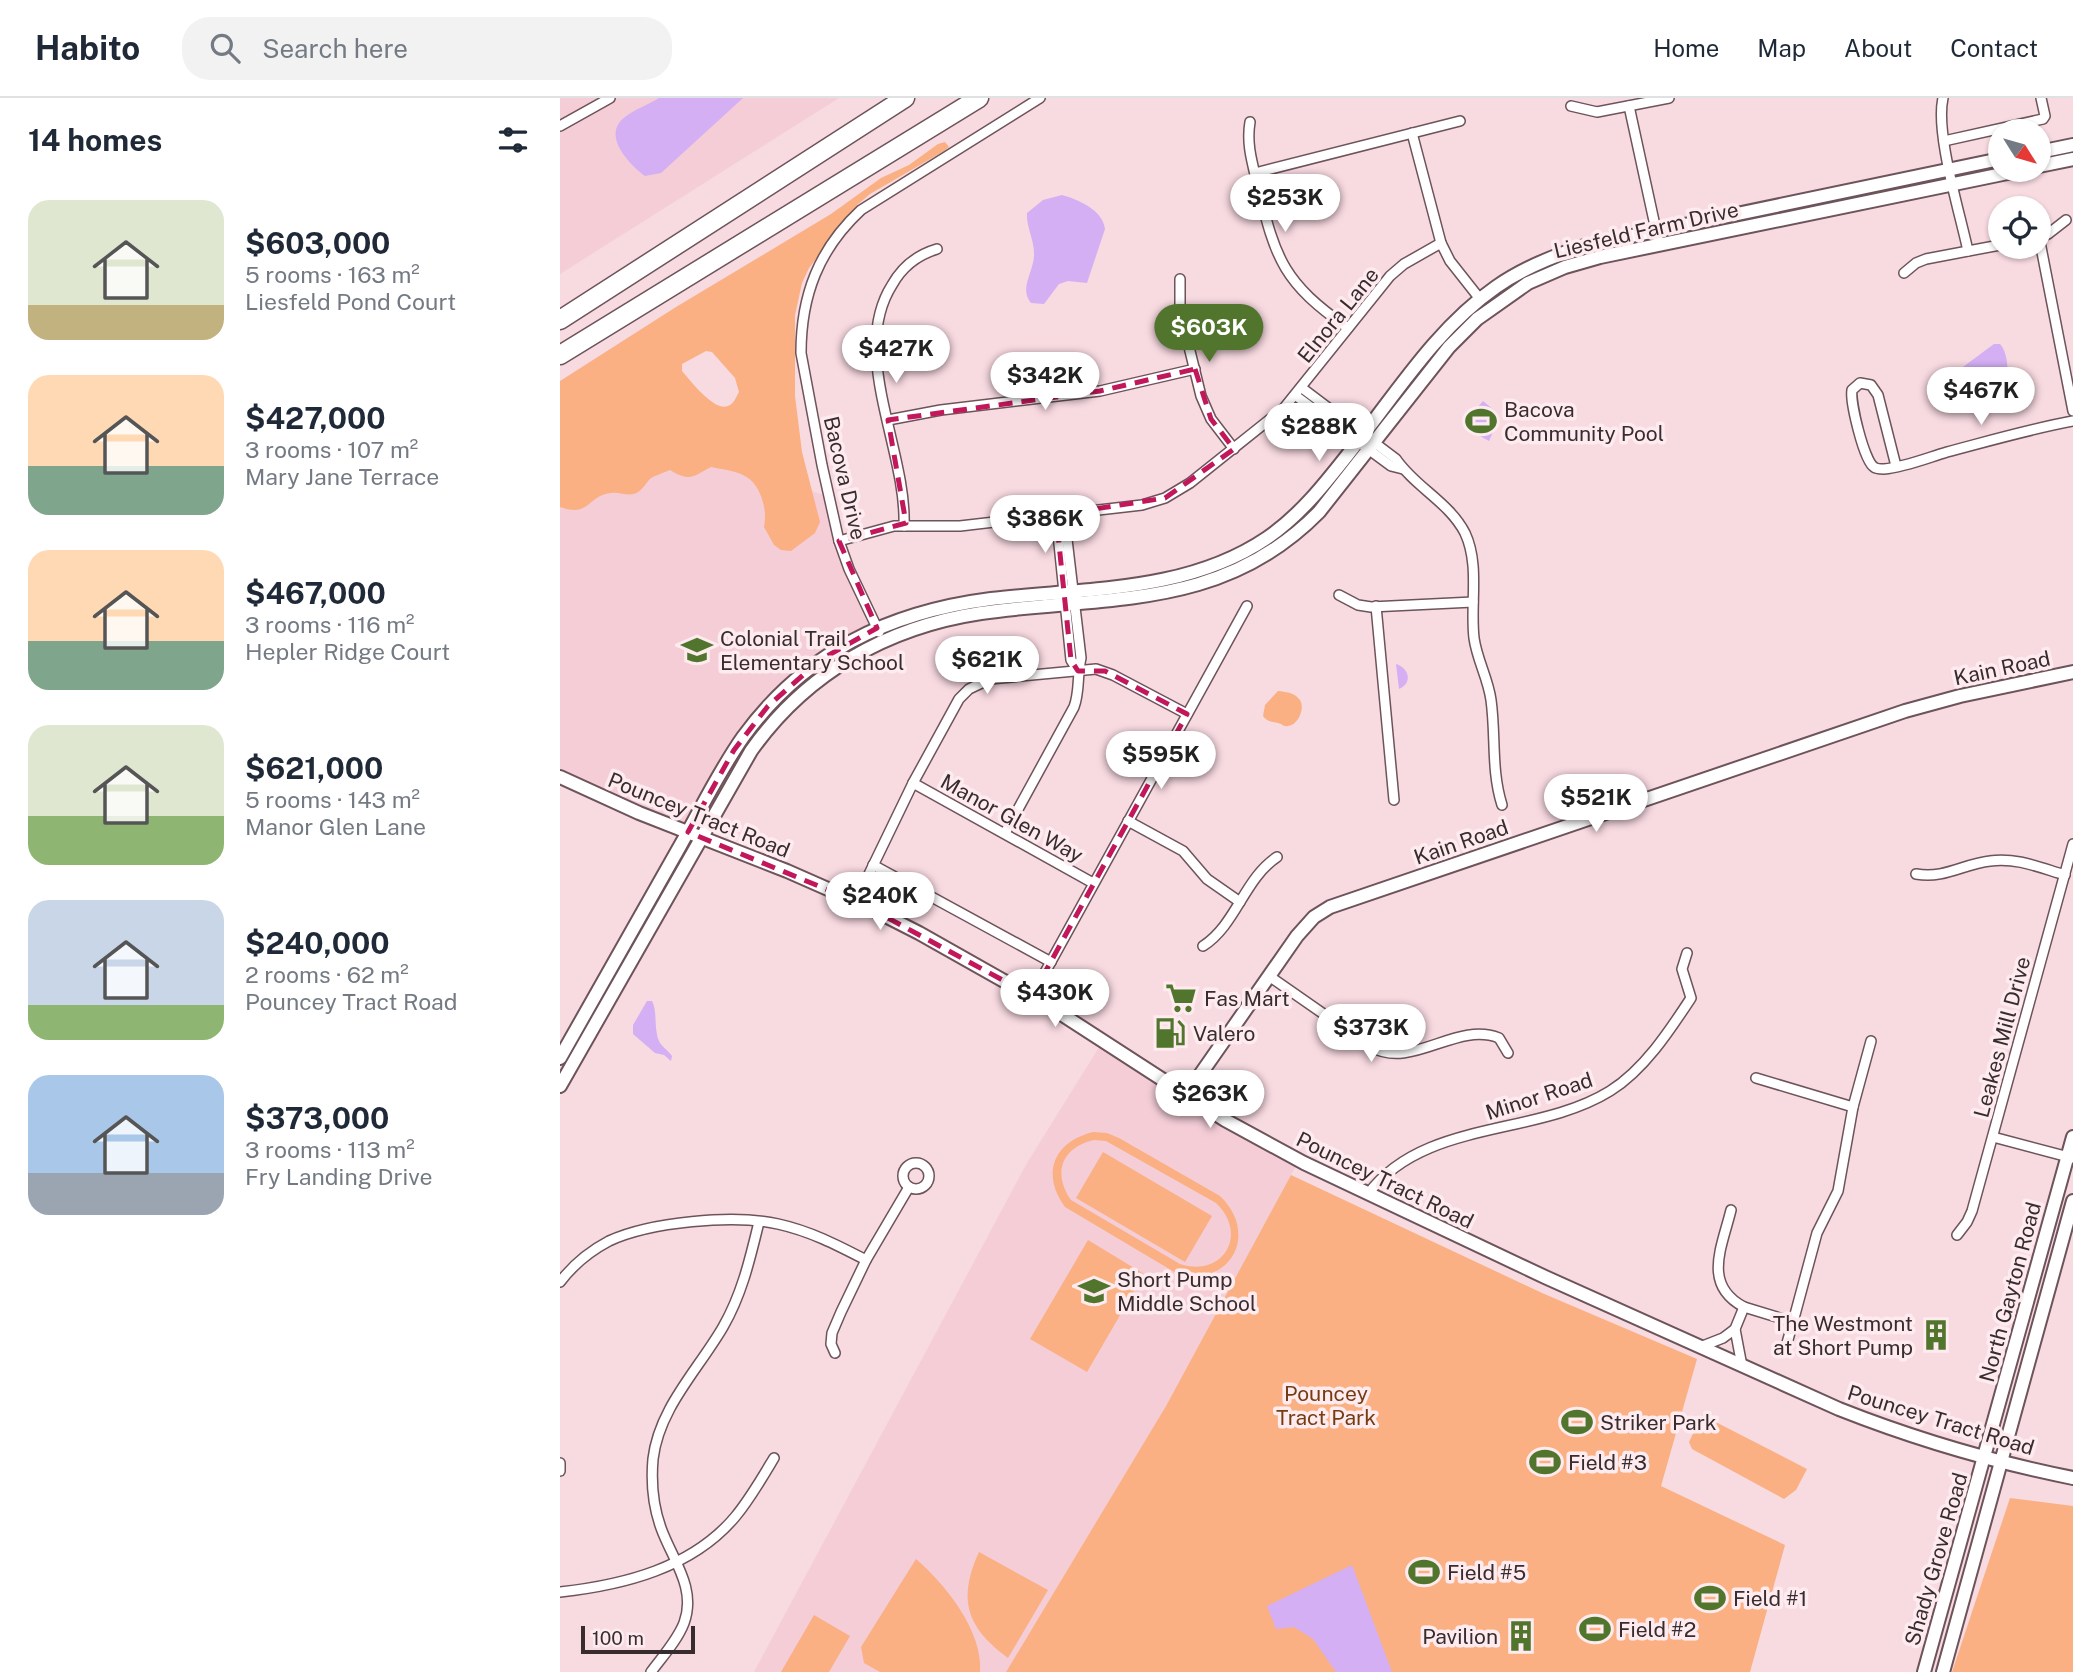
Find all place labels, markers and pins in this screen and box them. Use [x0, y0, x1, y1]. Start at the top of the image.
pin: $253K [1236, 174, 1334, 234]
pin: $603K [1160, 304, 1258, 364]
pin: $427K [847, 326, 945, 385]
pin: $342K [996, 352, 1094, 412]
pin: $467K [1932, 368, 2030, 427]
place label: Bacova Community Pool [1504, 397, 1664, 446]
pin: $288K [1270, 404, 1368, 463]
sports icon: Bacova Community Pool [1464, 404, 1498, 438]
pin: $386K [996, 496, 1094, 555]
place label: Colonial Trail Elementary School [720, 626, 904, 675]
school or university icon: Colonial Trail Elementary School [680, 633, 714, 667]
pin: $621K [938, 636, 1036, 696]
pin: $595K [1112, 732, 1210, 791]
pin: $521K [1547, 774, 1645, 834]
pin: $240K [831, 872, 929, 932]
pin: $430K [1006, 970, 1104, 1029]
supermarket icon: Fas Mart [1164, 981, 1198, 1015]
place label: Fas Mart [1204, 986, 1290, 1011]
pin: $373K [1322, 1004, 1420, 1064]
fuel station icon: Valero [1153, 1016, 1187, 1050]
place label: Valero [1193, 1021, 1255, 1046]
pin: $263K [1161, 1070, 1259, 1130]
place label: Short Pump Middle School [1117, 1267, 1256, 1316]
school or university icon: Short Pump Middle School [1077, 1274, 1111, 1308]
place label: The Westmont at Short Pump [1773, 1311, 1913, 1360]
building icon: The Westmont at Short Pump [1919, 1318, 1953, 1352]
sports icon: Striker Park [1560, 1405, 1594, 1439]
place label: Striker Park [1600, 1410, 1717, 1435]
sports icon: Field #3 [1528, 1445, 1562, 1479]
place label: Field #3 [1568, 1450, 1647, 1475]
sports icon: Field #5 [1407, 1555, 1441, 1589]
place label: Field #5 [1447, 1560, 1526, 1585]
sports icon: Field #1 [1693, 1581, 1727, 1615]
place label: Field #1 [1733, 1586, 1807, 1611]
sports icon: Field #2 [1578, 1612, 1612, 1646]
place label: Field #2 [1618, 1617, 1696, 1642]
building icon: Pavilion [1504, 1619, 1538, 1653]
place label: Pavilion [1422, 1624, 1498, 1649]

